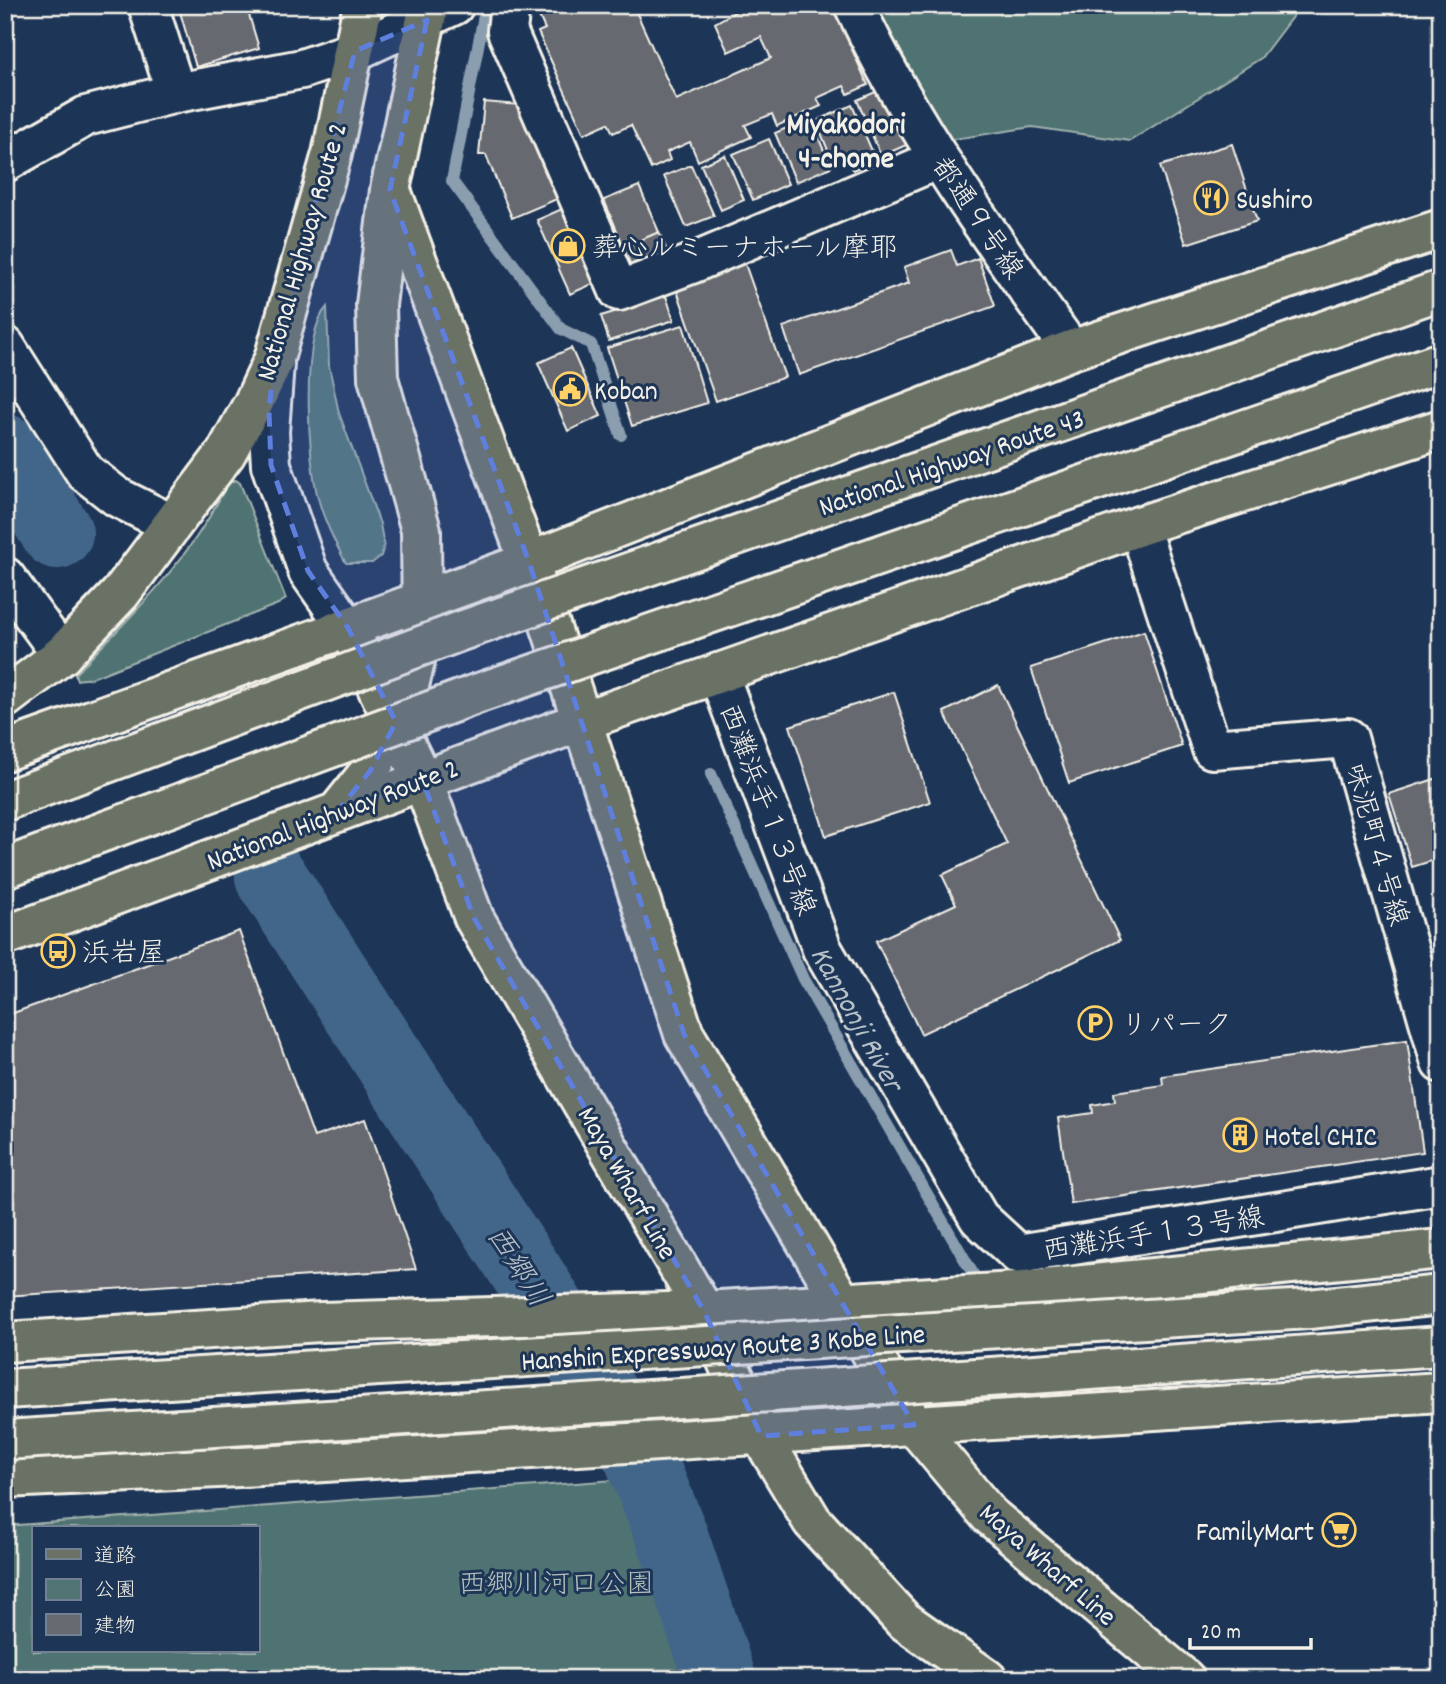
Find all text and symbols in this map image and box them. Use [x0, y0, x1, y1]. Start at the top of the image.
district label: Miyakodori 4-chome [787, 106, 906, 183]
street label: National Highway Route 2 [249, 119, 361, 386]
street label: 都通９号線 [919, 151, 1031, 289]
restaurant icon: Sushiro [1192, 179, 1230, 217]
place label: Sushiro [1236, 183, 1313, 223]
shop icon: 葬心ルミーナホール摩耶 [549, 227, 587, 265]
place label: 葬心ルミーナホール摩耶 [592, 231, 898, 271]
public building icon: Koban [551, 370, 589, 408]
place label: Koban [594, 374, 658, 414]
street label: National Highway Route 43 [814, 401, 1091, 530]
street label: 西灘浜手１３号線 [706, 699, 823, 923]
street label: National Highway Route 2 [202, 751, 466, 884]
street label: 味泥町４号線 [1331, 759, 1416, 932]
bus stop icon: 浜岩屋 [39, 932, 77, 970]
place label: 浜岩屋 [82, 936, 166, 976]
water label: Kannonji River [796, 940, 913, 1103]
parking icon: リパーク [1076, 1004, 1114, 1042]
place label: リパーク [1120, 1008, 1232, 1048]
street label: Maya Wharf Line [565, 1100, 685, 1269]
building icon: Hotel CHIC [1221, 1116, 1259, 1154]
place label: Hotel CHIC [1264, 1120, 1377, 1160]
street label: 西灘浜手１３号線 [1040, 1200, 1268, 1274]
water label: 西郷川 [473, 1219, 558, 1318]
street label: Hanshin Expressway Route 3 Kobe Line [520, 1317, 927, 1385]
street label: Maya Wharf Line [968, 1496, 1123, 1638]
supermarket icon: FamilyMart [1320, 1511, 1358, 1549]
place label: FamilyMart [1196, 1515, 1314, 1555]
legend [32, 1526, 259, 1652]
text: 道路 [94, 1543, 136, 1573]
park label: 西郷川河口公園 [458, 1567, 654, 1607]
text: 公園 [94, 1577, 136, 1607]
scale bar [1190, 1607, 1311, 1651]
text: 建物 [94, 1613, 136, 1643]
text: 20 m [1201, 1619, 1241, 1649]

